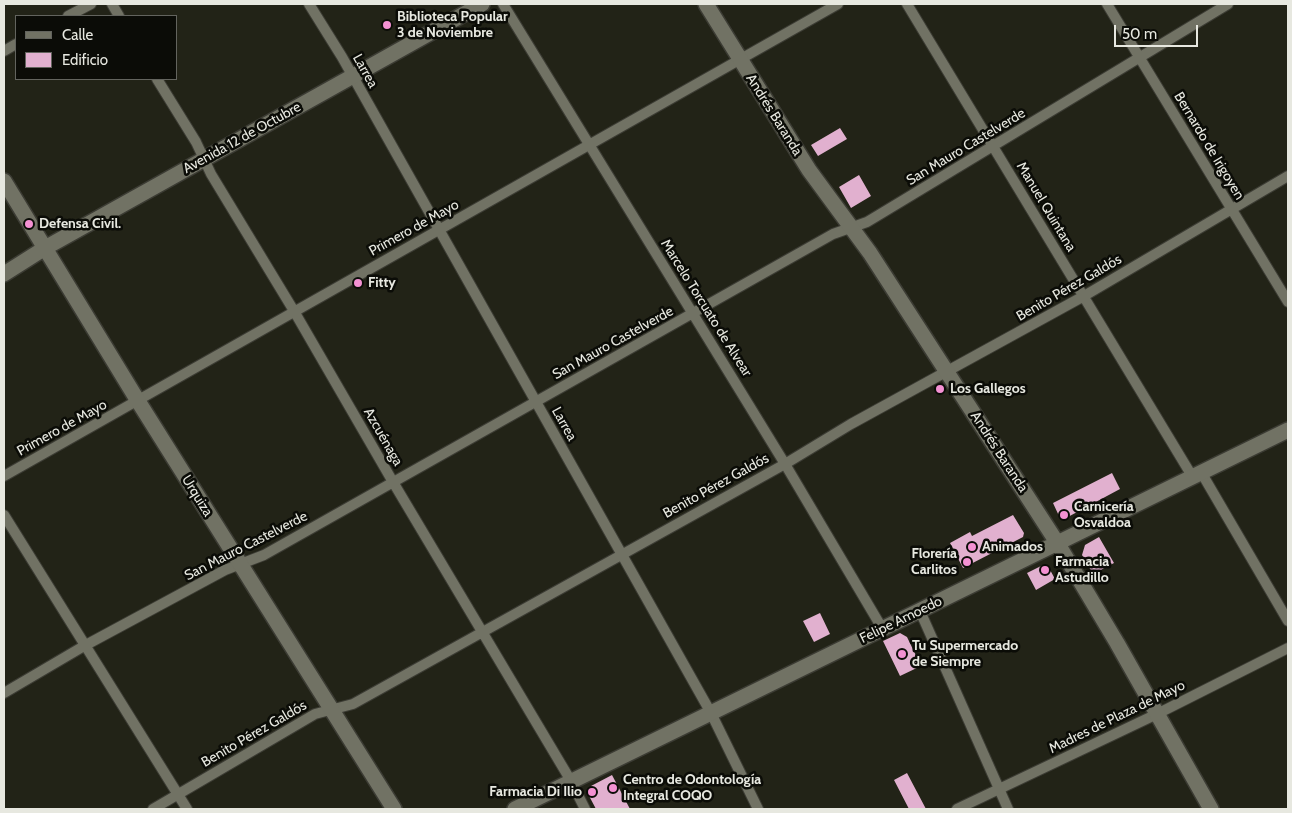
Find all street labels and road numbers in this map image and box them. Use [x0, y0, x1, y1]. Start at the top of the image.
street label: Larrea [349, 51, 381, 91]
street label: Andrés Baranda [742, 71, 806, 159]
street label: Bernardo de Irigoyen [1170, 89, 1248, 203]
street label: Avenida 12 de Octubre [180, 99, 304, 177]
street label: San Mauro Castelverde [904, 105, 1028, 189]
street label: Manuel Quintana [1013, 159, 1079, 255]
street label: Primero de Mayo [366, 196, 462, 260]
street label: Marcelo Torcuato de Alvear [657, 236, 755, 380]
street label: Benito Pérez Galdós [1013, 251, 1125, 325]
street label: San Mauro Castelverde [550, 303, 676, 383]
street label: Primero de Mayo [14, 396, 110, 460]
street label: Larrea [548, 404, 580, 444]
street label: Azcuénaga [360, 405, 406, 469]
street label: Andrés Baranda [967, 408, 1031, 496]
street label: Benito Pérez Galdós [660, 450, 772, 522]
street label: Urquiza [178, 472, 216, 520]
street label: San Mauro Castelverde [182, 508, 310, 584]
street label: Felipe Amoedo [857, 593, 945, 647]
street label: Madres de Plaza de Mayo [1046, 677, 1188, 757]
street label: Benito Pérez Galdós [198, 697, 310, 771]

